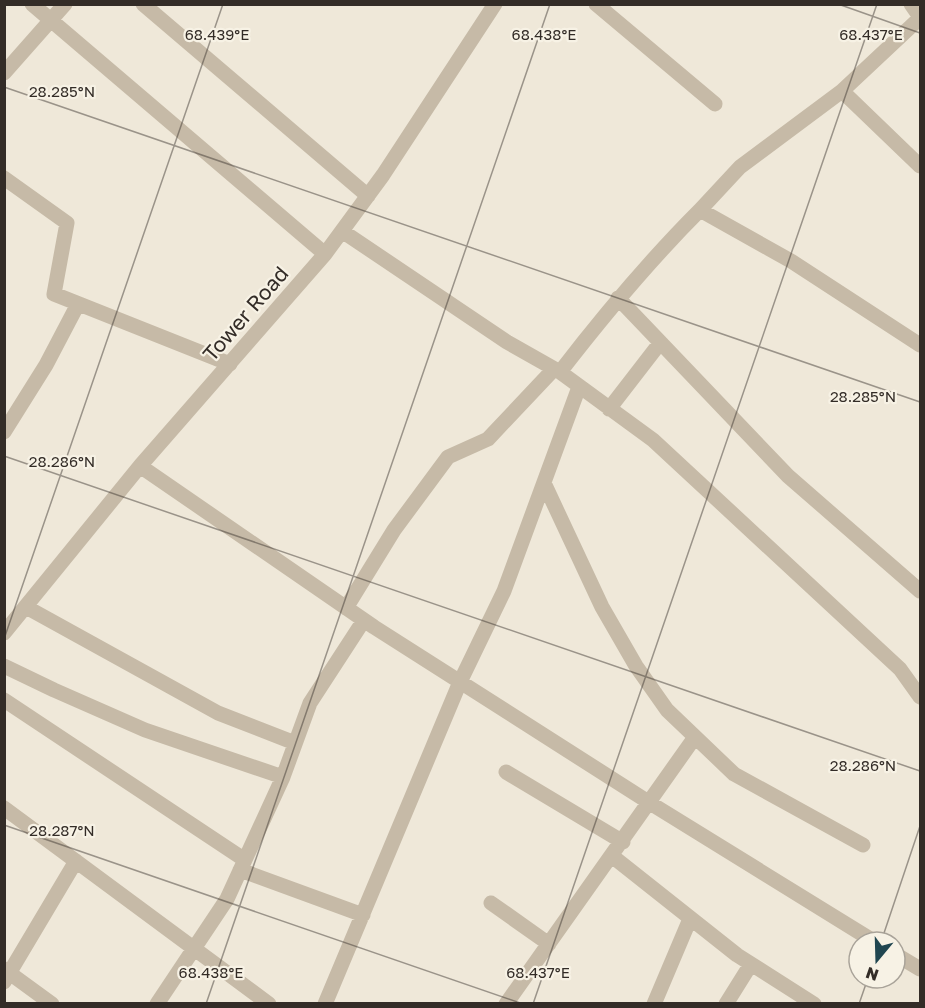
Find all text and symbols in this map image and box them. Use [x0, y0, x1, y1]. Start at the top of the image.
text: 68.439°E [185, 25, 249, 43]
text: 68.438°E [512, 25, 576, 43]
text: 68.437°E [839, 25, 903, 43]
text: 28.285°N [29, 82, 95, 100]
street label: Tower Road [197, 261, 294, 366]
text: 28.285°N [830, 387, 896, 405]
text: 28.286°N [29, 452, 95, 470]
text: 28.286°N [830, 756, 896, 774]
text: 28.287°N [29, 821, 95, 839]
north arrow [847, 930, 907, 990]
text: 68.438°E [179, 963, 243, 981]
text: 68.437°E [506, 963, 570, 981]
text: N [863, 963, 881, 986]

